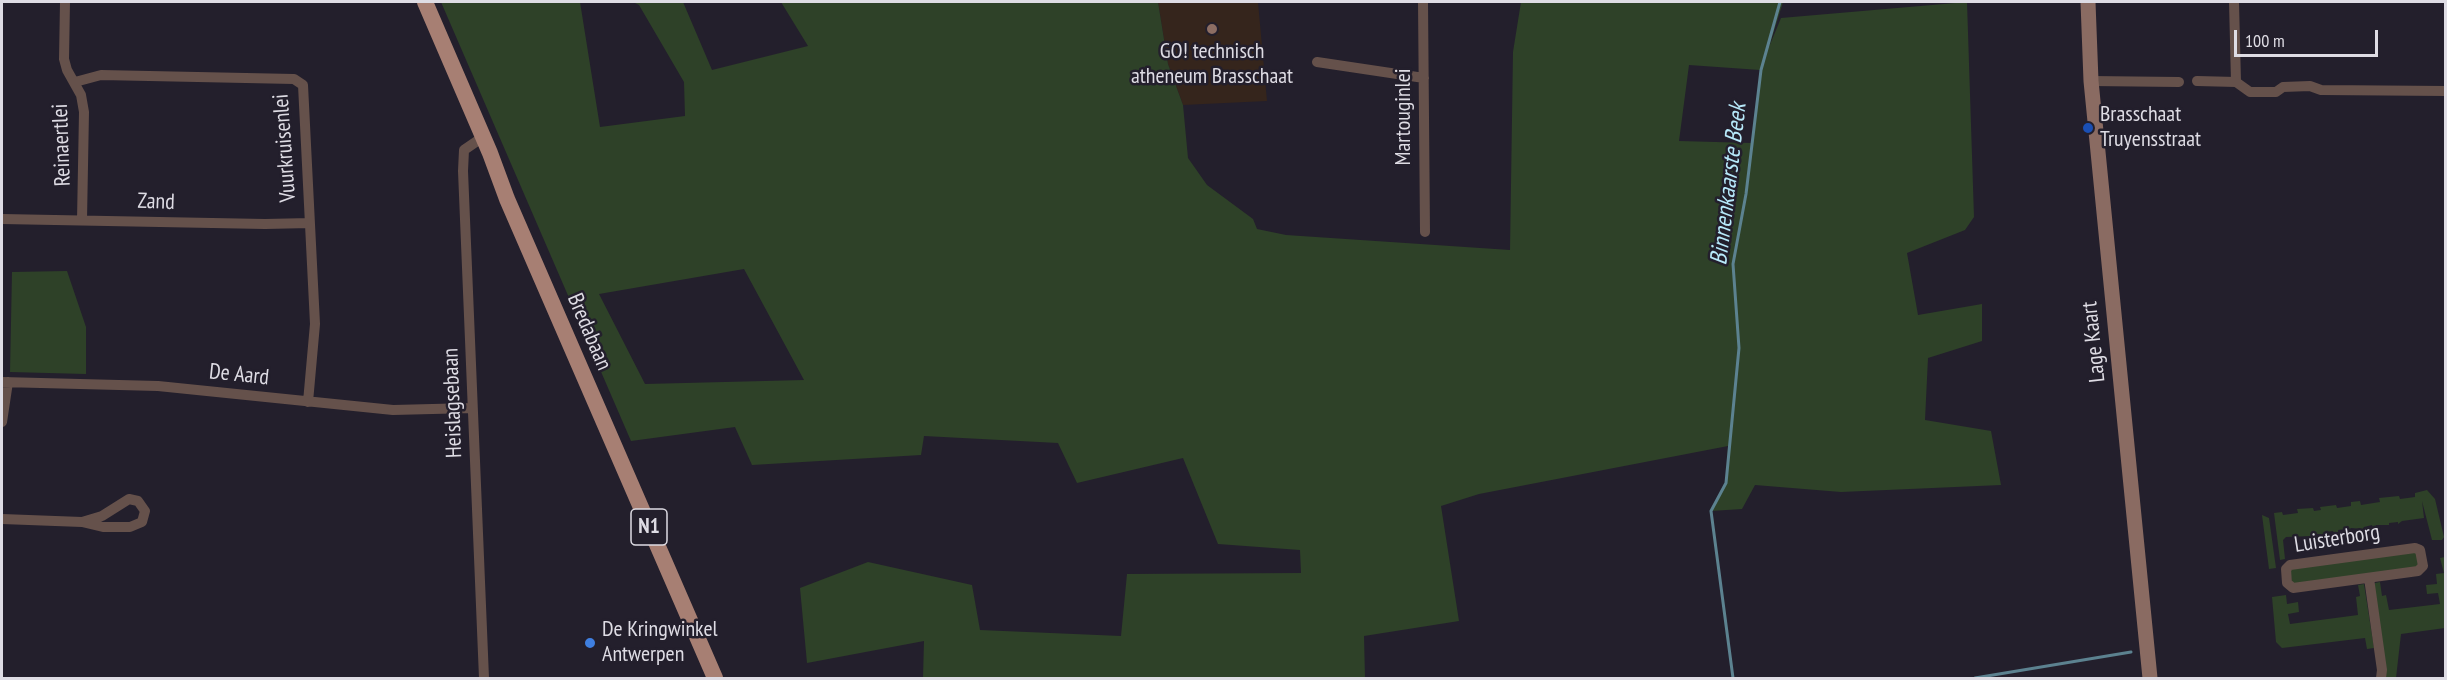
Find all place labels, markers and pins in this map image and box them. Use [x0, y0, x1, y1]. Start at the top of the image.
marker: GO! technisch atheneum Brasschaat [1205, 22, 1219, 36]
place label: GO! technisch atheneum Brasschaat [1131, 39, 1293, 90]
place label: Brasschaat Truyensstraat [2100, 102, 2201, 154]
marker: Brasschaat Truyensstraat [2081, 121, 2095, 135]
place label: De Kringwinkel Antwerpen [602, 617, 718, 668]
marker: De Kringwinkel Antwerpen [583, 636, 597, 650]

